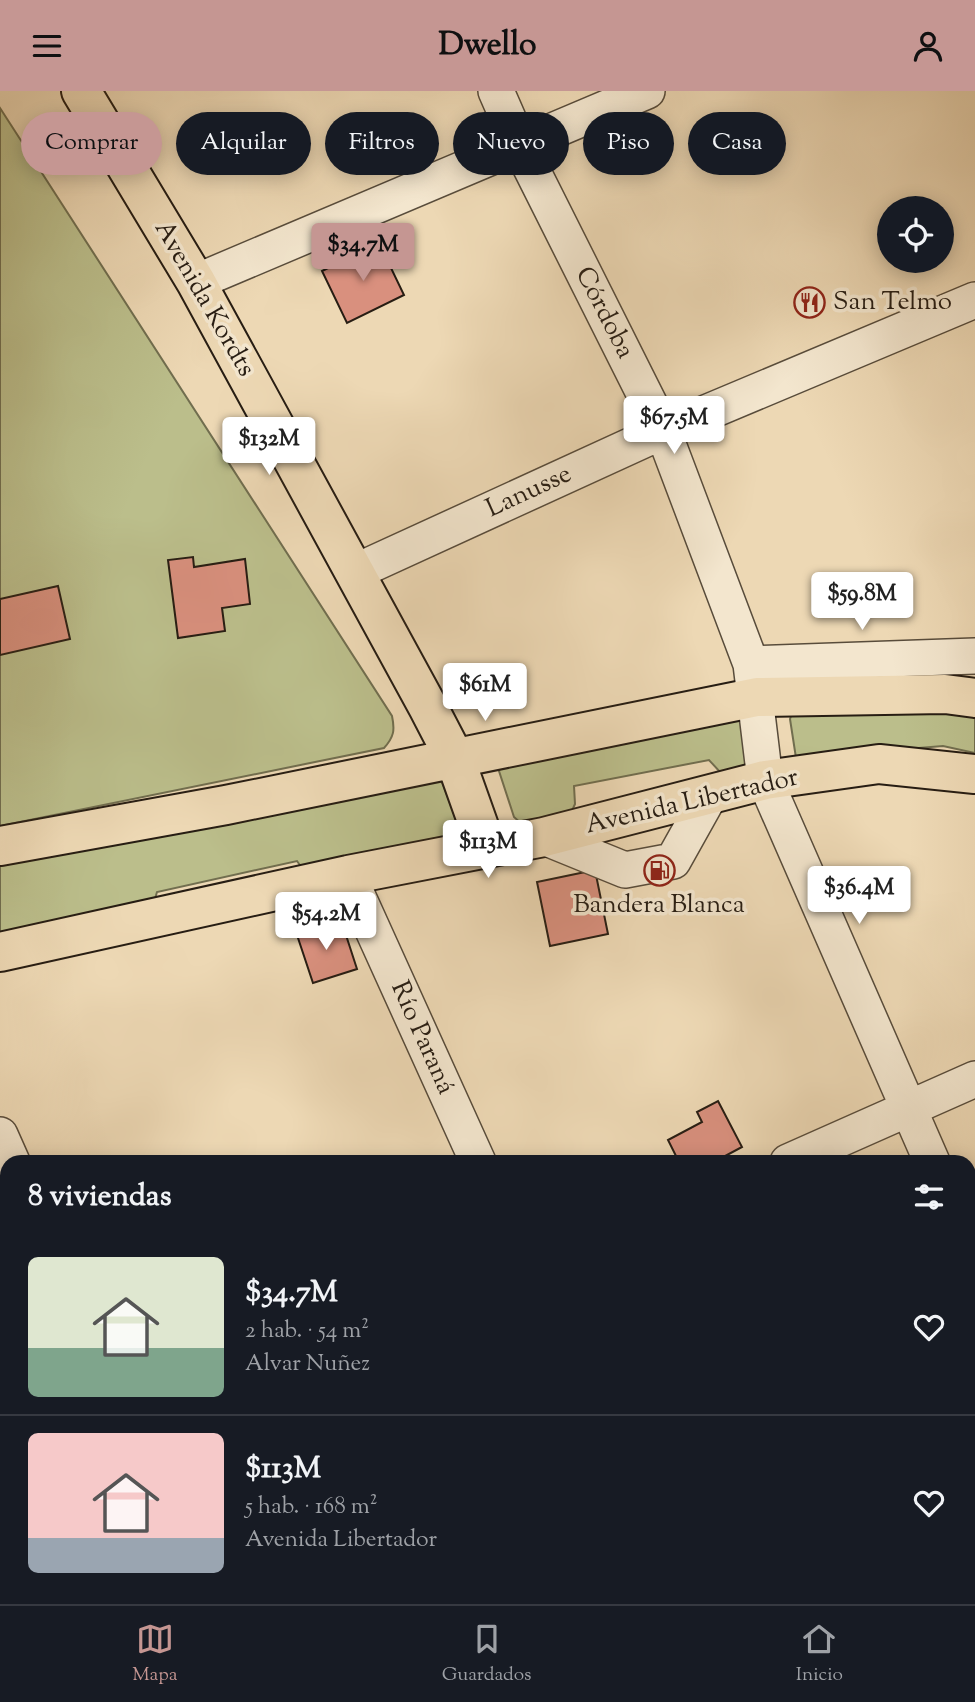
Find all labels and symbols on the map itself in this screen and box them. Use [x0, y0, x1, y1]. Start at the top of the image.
street label: Avenida Kordts [144, 214, 264, 384]
pin: $34.7M [306, 223, 420, 283]
street label: Córdoba [565, 261, 643, 365]
place label: San Telmo [833, 284, 952, 321]
restaurant icon: San Telmo [793, 285, 827, 319]
pin: $67.5M [617, 397, 731, 456]
pin: $132M [220, 417, 318, 477]
street label: Lanusse [480, 456, 578, 528]
pin: $59.8M [805, 573, 919, 632]
pin: $61M [444, 663, 526, 723]
street label: Avenida Libertador [582, 759, 802, 844]
pin: $113M [439, 821, 537, 880]
fuel station icon: Bandera Blanca [642, 853, 676, 887]
pin: $36.4M [802, 867, 916, 926]
place label: Bandera Blanca [573, 887, 745, 924]
pin: $54.2M [269, 893, 383, 952]
street label: Río Paraná [381, 975, 463, 1101]

